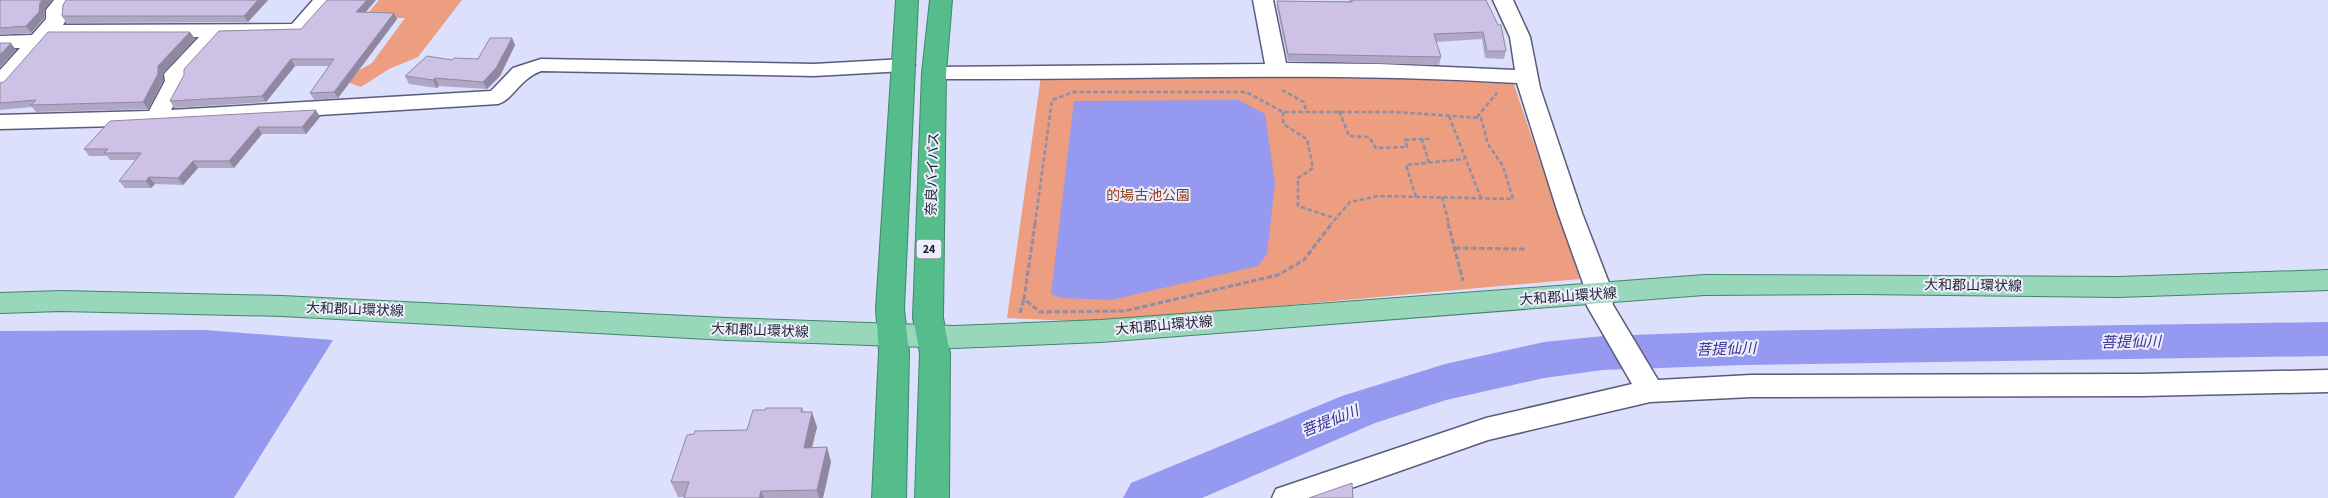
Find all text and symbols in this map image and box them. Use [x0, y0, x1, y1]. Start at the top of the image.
street label: 奈良バイパス [922, 132, 944, 216]
park label: 的場古池公園 [1106, 186, 1190, 206]
road number: 24 [916, 240, 942, 258]
street label: 大和郡山環状線 [1924, 275, 2022, 297]
street label: 大和郡山環状線 [1518, 284, 1618, 310]
street label: 大和郡山環状線 [306, 298, 404, 322]
street label: 大和郡山環状線 [1114, 312, 1214, 340]
street label: 大和郡山環状線 [711, 319, 809, 343]
water label: 菩提仙川 [2101, 331, 2163, 354]
water label: 菩提仙川 [1696, 338, 1758, 361]
water label: 菩提仙川 [1298, 400, 1364, 442]

